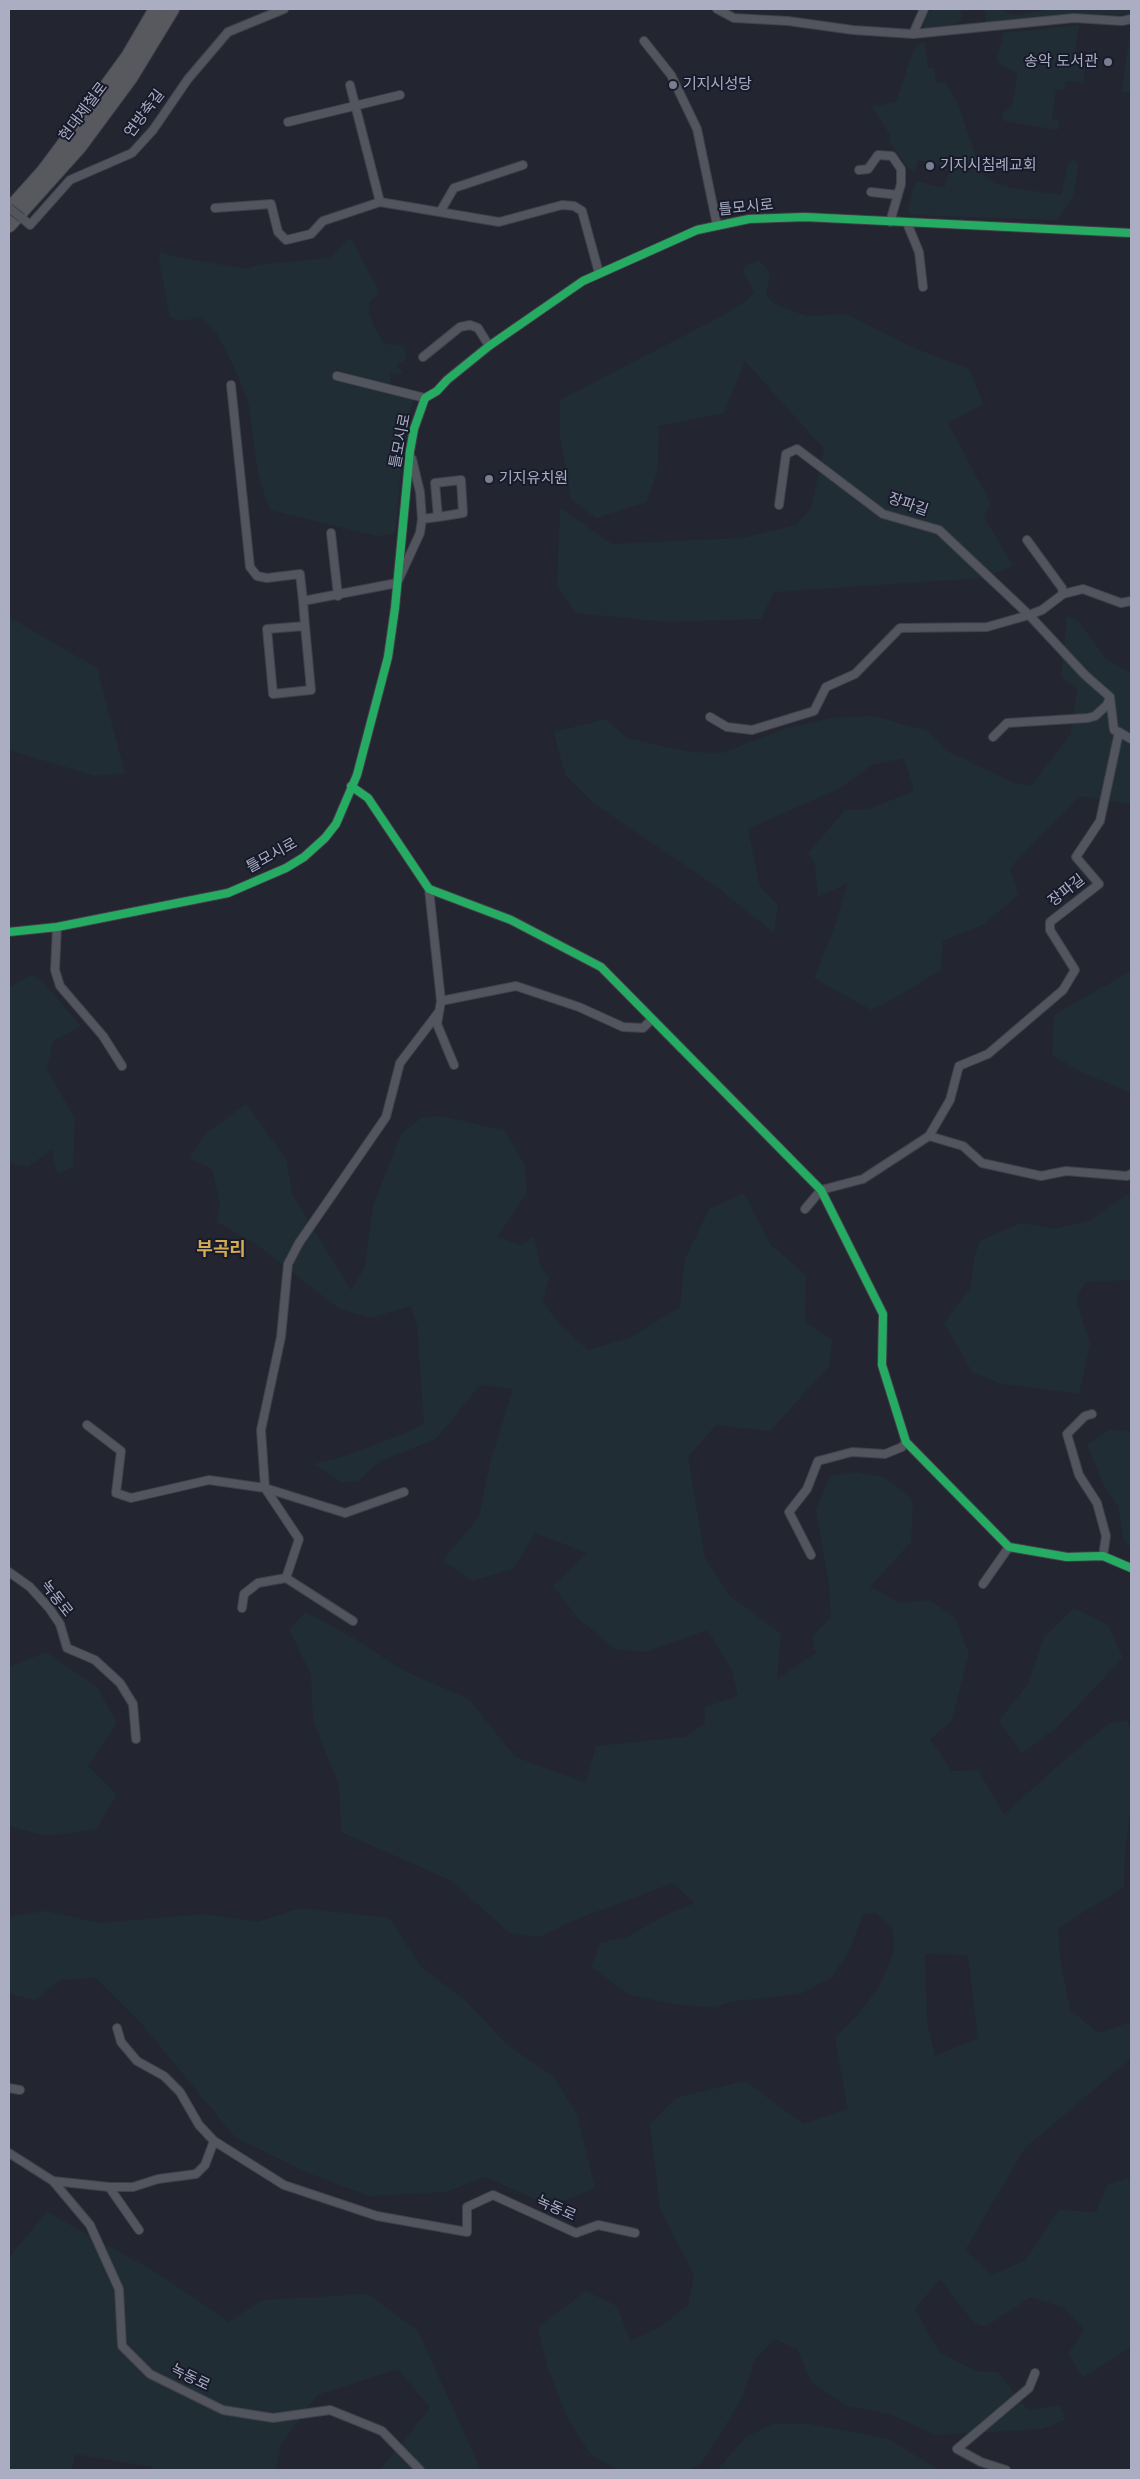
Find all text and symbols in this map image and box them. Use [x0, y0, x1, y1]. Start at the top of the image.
place label: 송악 도서관 [1024, 53, 1098, 71]
marker: 송악 도서관 [1102, 56, 1114, 68]
place label: 기지시성당 [683, 76, 752, 94]
street label: 현대제철로 [56, 79, 112, 145]
marker: 기지시성당 [667, 79, 679, 91]
street label: 연방축길 [121, 87, 169, 141]
place label: 기지시침례교회 [940, 157, 1037, 175]
marker: 기지시침례교회 [924, 160, 936, 172]
street label: 틀모시로 [718, 196, 774, 220]
street label: 틀모시로 [387, 412, 415, 470]
place label: 기지유치원 [499, 470, 568, 488]
marker: 기지유치원 [483, 473, 495, 485]
street label: 장파길 [885, 490, 931, 520]
street label: 틀모시로 [243, 835, 301, 877]
street label: 장파길 [1045, 871, 1089, 911]
district label: 부곡리 [196, 1239, 246, 1261]
street label: 녹동로 [36, 1577, 76, 1621]
street label: 녹동로 [533, 2192, 579, 2226]
street label: 녹동로 [167, 2361, 213, 2395]

